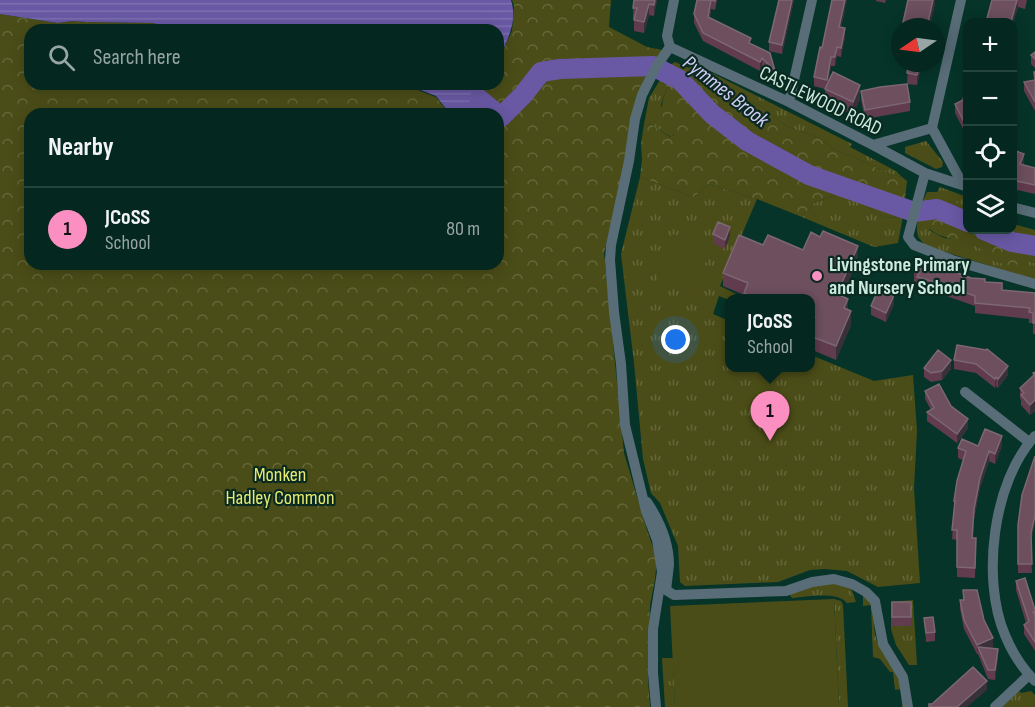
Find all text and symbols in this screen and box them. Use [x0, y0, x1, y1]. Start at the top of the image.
north arrow [891, 18, 945, 72]
map controls [963, 18, 1017, 234]
button: + [963, 18, 1017, 72]
search box [24, 24, 504, 90]
icon: search [45, 41, 78, 74]
text: Search here [93, 44, 180, 71]
water label: Pymmes Brook [678, 50, 774, 133]
street label: CASTLEWOOD ROAD [755, 61, 886, 141]
button: − [963, 72, 1017, 126]
button: locate [963, 126, 1017, 180]
text: Nearby [48, 132, 114, 163]
button: layers [963, 180, 1017, 234]
text: JCoSS [105, 204, 150, 231]
text: 1 [64, 217, 71, 241]
text: 80 m [446, 217, 480, 241]
text: School [105, 231, 150, 255]
place label: Livingstone Primary and Nursery School [829, 253, 970, 300]
marker: Livingstone Primary and Nursery School [810, 269, 824, 283]
popup [725, 294, 815, 372]
text: JCoSS [747, 308, 792, 335]
your location [661, 325, 690, 354]
text: School [747, 335, 793, 359]
pin: 1 [750, 392, 790, 441]
park label: Monken Hadley Common [225, 463, 335, 510]

